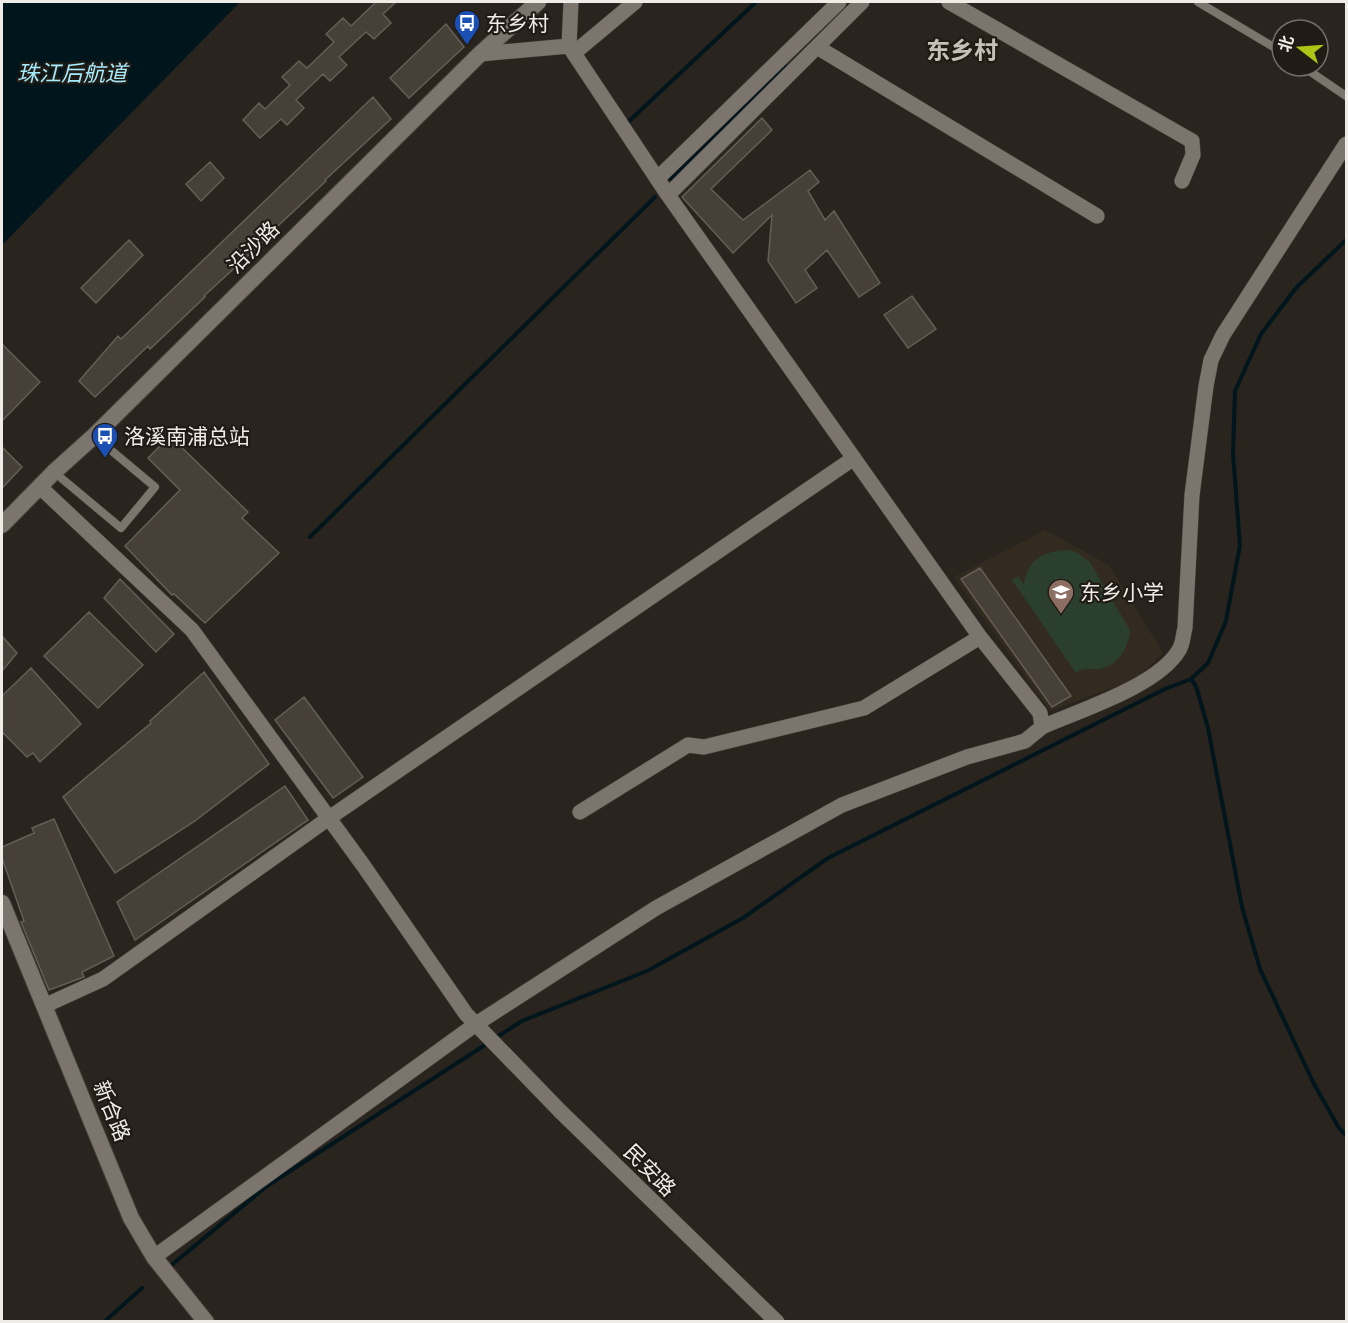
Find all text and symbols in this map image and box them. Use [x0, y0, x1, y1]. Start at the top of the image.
bus stop icon: 东乡村 [452, 8, 482, 46]
place label: 东乡村 [486, 11, 549, 36]
north arrow [1270, 18, 1330, 78]
text: 北 [1275, 33, 1298, 54]
district label: 东乡村 [926, 37, 998, 65]
water label: 珠江后航道 [17, 60, 130, 87]
street label: 沿沙路 [222, 216, 284, 278]
bus stop icon: 洛溪南浦总站 [90, 421, 120, 459]
place label: 洛溪南浦总站 [124, 424, 250, 449]
school or university icon: 东乡小学 [1046, 577, 1076, 615]
place label: 东乡小学 [1080, 580, 1164, 605]
street label: 新合路 [89, 1077, 135, 1145]
street label: 民安路 [619, 1139, 681, 1201]

